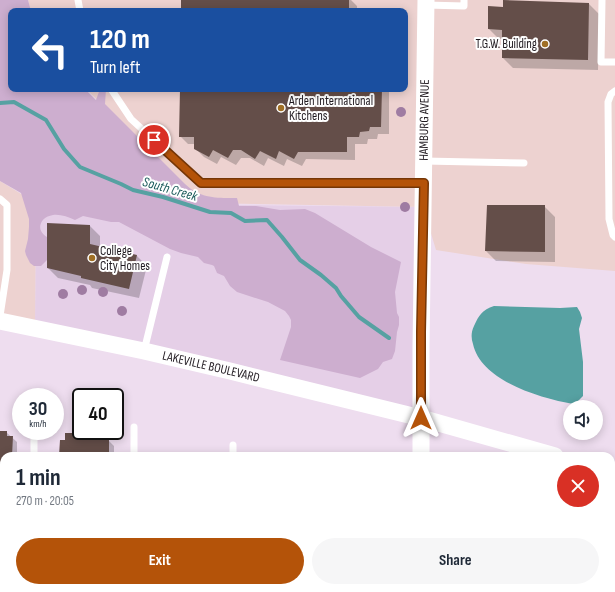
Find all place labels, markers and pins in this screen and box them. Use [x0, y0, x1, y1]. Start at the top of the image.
place label: T.G.W. Building [475, 36, 537, 52]
marker: T.G.W. Building [540, 39, 550, 49]
place label: Arden International Kitchens [288, 93, 373, 124]
marker: Arden International Kitchens [276, 103, 286, 113]
pin [137, 123, 171, 157]
place label: College City Homes [100, 243, 150, 274]
marker: College City Homes [87, 253, 97, 263]

